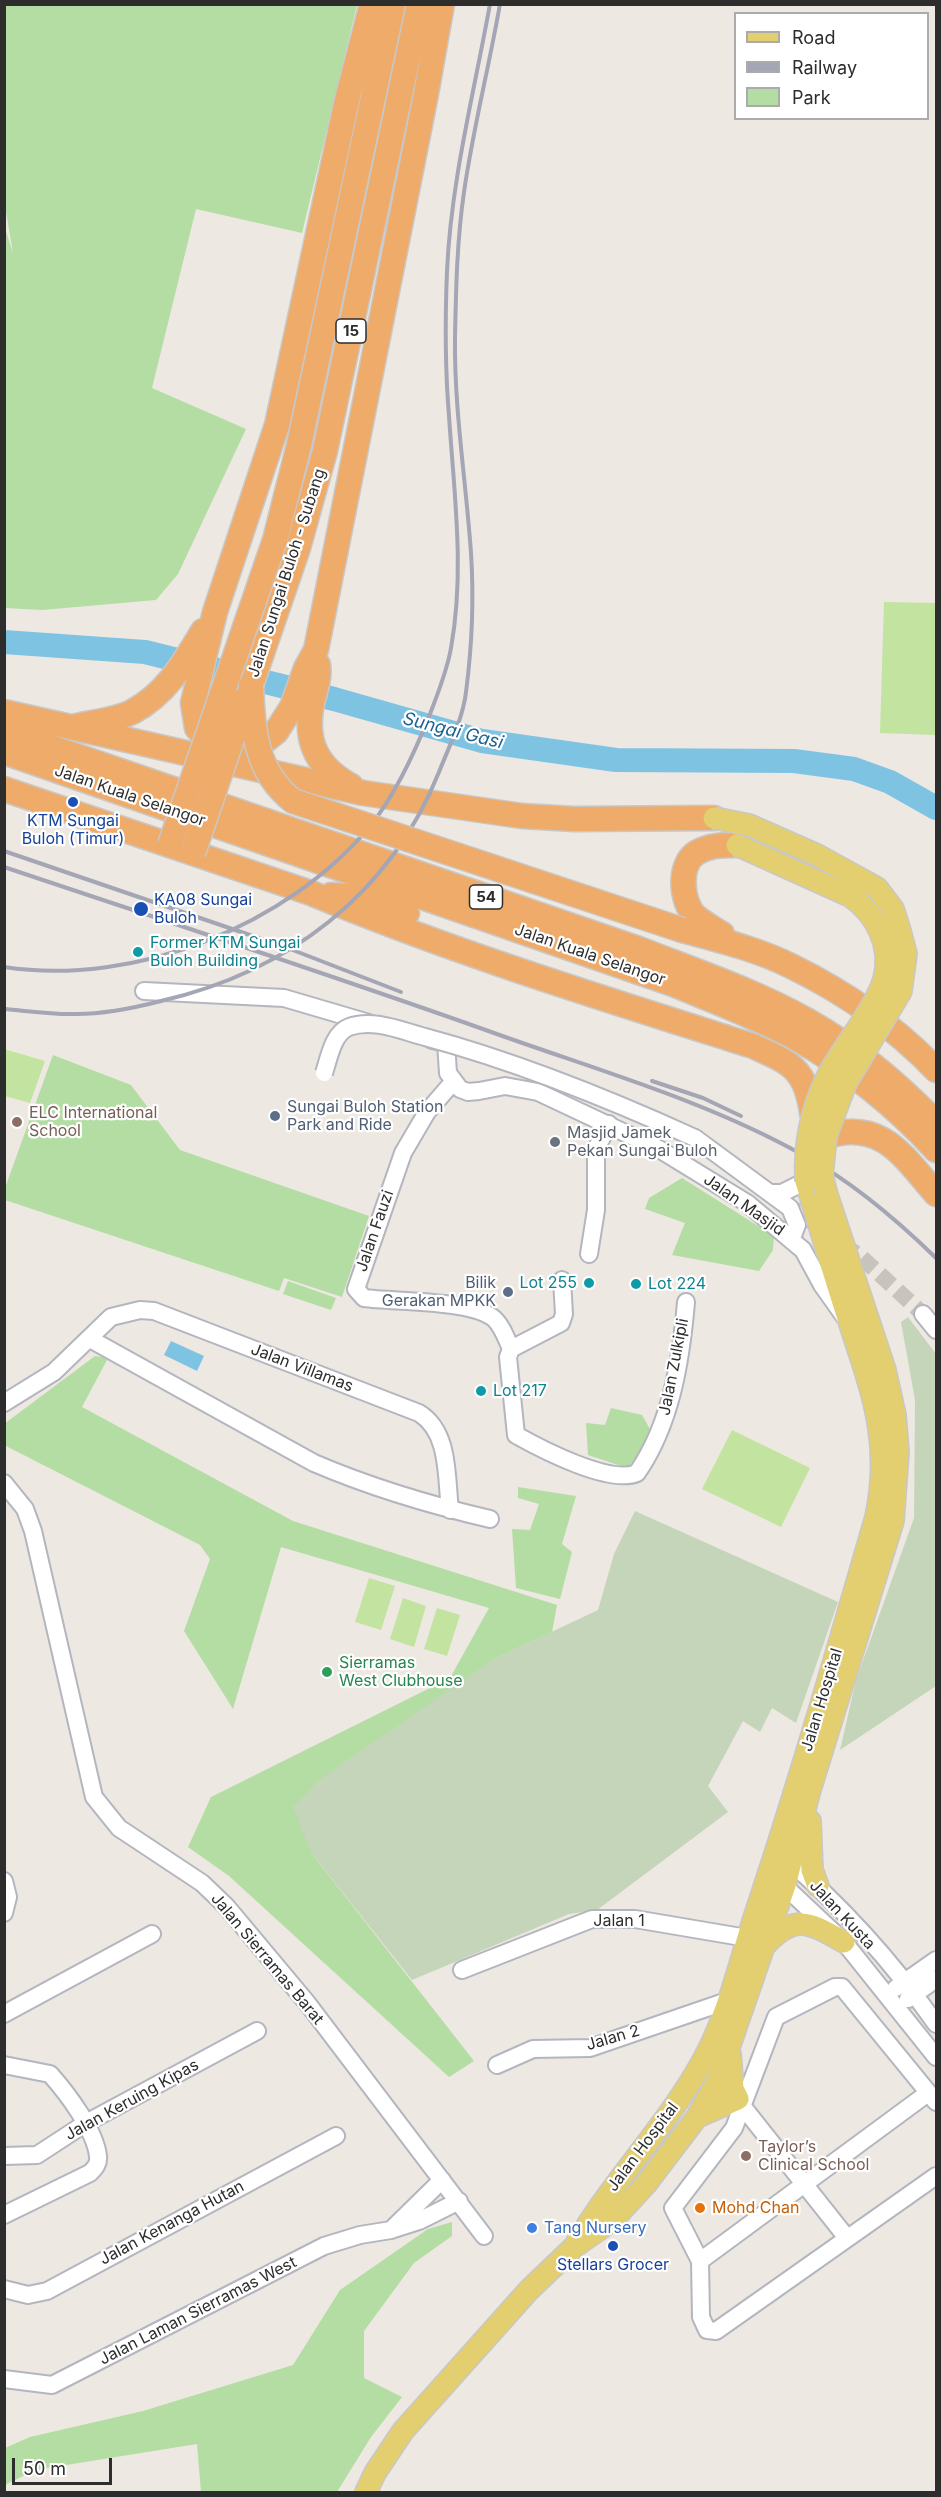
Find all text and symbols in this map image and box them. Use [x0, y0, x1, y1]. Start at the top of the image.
legend [734, 12, 929, 120]
text: Road [792, 27, 835, 48]
text: Railway [792, 57, 857, 78]
text: Park [792, 87, 831, 108]
road number: 15 [336, 319, 366, 343]
street label: Jalan Sungai Buloh - Subang [244, 466, 330, 680]
water label: Sungai Gasi [401, 708, 505, 754]
street label: Jalan Kuala Selangor [52, 761, 208, 831]
marker: KTM Sungai Buloh (Timur) [66, 795, 80, 809]
place label: KTM Sungai Buloh (Timur) [22, 811, 124, 849]
road number: 54 [470, 885, 502, 909]
place label: KA08 Sungai Buloh [154, 890, 252, 928]
marker: KA08 Sungai Buloh [132, 900, 150, 918]
street label: Jalan Kuala Selangor [512, 920, 668, 990]
place label: Former KTM Sungai Buloh Building [150, 933, 300, 971]
marker: Former KTM Sungai Buloh Building [131, 945, 145, 959]
place label: Sungai Buloh Station Park and Ride [287, 1097, 443, 1135]
place label: ELC International School [29, 1103, 157, 1141]
marker: Sungai Buloh Station Park and Ride [268, 1109, 282, 1123]
marker: ELC International School [10, 1115, 24, 1129]
place label: Masjid Jamek Pekan Sungai Buloh [567, 1123, 717, 1161]
marker: Masjid Jamek Pekan Sungai Buloh [548, 1135, 562, 1149]
street label: Jalan Masjid [700, 1170, 788, 1240]
street label: Jalan Fauzi [352, 1188, 398, 1274]
place label: Bilik Gerakan MPKK [382, 1273, 496, 1311]
place label: Lot 255 [519, 1273, 577, 1293]
place label: Lot 224 [648, 1274, 706, 1294]
marker: Lot 255 [582, 1276, 596, 1290]
marker: Lot 224 [629, 1277, 643, 1291]
marker: Bilik Gerakan MPKK [501, 1285, 515, 1299]
street label: Jalan Zulkipli [655, 1317, 693, 1417]
street label: Jalan Villamas [248, 1340, 356, 1396]
place label: Lot 217 [493, 1381, 547, 1401]
marker: Lot 217 [474, 1384, 488, 1398]
street label: Jalan Hospital [797, 1646, 847, 1754]
place label: Sierramas West Clubhouse [339, 1653, 463, 1691]
marker: Sierramas West Clubhouse [320, 1665, 334, 1679]
street label: Jalan Kusta [805, 1877, 879, 1953]
street label: Jalan Sierramas Barat [207, 1890, 327, 2028]
street label: Jalan 1 [593, 1911, 645, 1931]
street label: Jalan 2 [584, 2021, 642, 2055]
street label: Jalan Keruing Kipas [62, 2055, 202, 2145]
street label: Jalan Hospital [603, 2099, 683, 2195]
place label: Taylor’s Clinical School [758, 2137, 869, 2175]
marker: Taylor’s Clinical School [739, 2149, 753, 2163]
street label: Jalan Kenanga Hutan [97, 2177, 247, 2269]
place label: Mohd Chan [712, 2198, 799, 2218]
marker: Mohd Chan [693, 2201, 707, 2215]
place label: Tang Nursery [544, 2218, 646, 2238]
marker: Tang Nursery [525, 2221, 539, 2235]
marker: Stellars Grocer [606, 2239, 620, 2253]
street label: Jalan Laman Sierramas West [96, 2253, 300, 2369]
place label: Stellars Grocer [557, 2255, 669, 2275]
scale bar [15, 2446, 116, 2484]
text: 50 m [23, 2458, 66, 2479]

